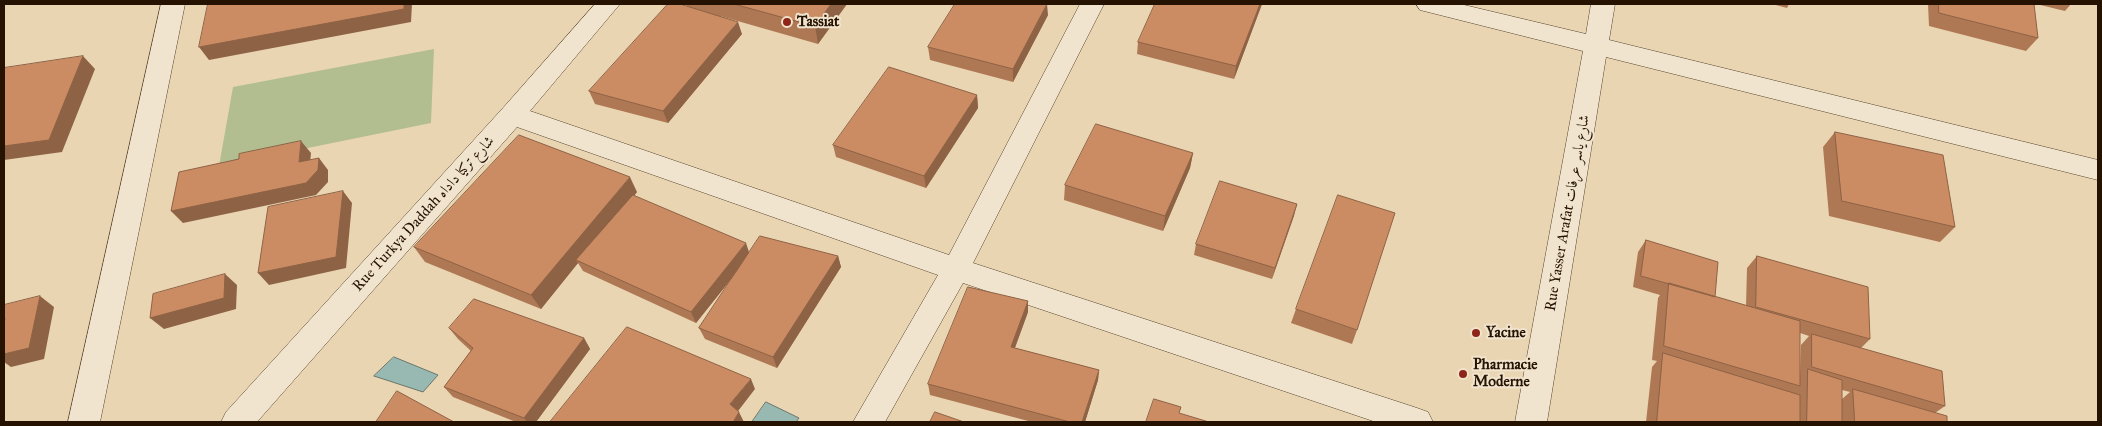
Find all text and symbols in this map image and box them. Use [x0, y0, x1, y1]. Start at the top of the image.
place label: Tassiat [797, 13, 839, 31]
marker: Tassiat [781, 16, 793, 28]
street label: Rue Yasser Arafat شارع ياسر عرفات [1542, 113, 1594, 313]
street label: Rue Turkya Daddah شارع تركيا داداه [349, 133, 499, 295]
place label: Yacine [1486, 324, 1526, 342]
marker: Yacine [1470, 327, 1482, 339]
place label: Pharmacie Moderne [1473, 356, 1537, 391]
marker: Pharmacie Moderne [1457, 368, 1469, 380]

